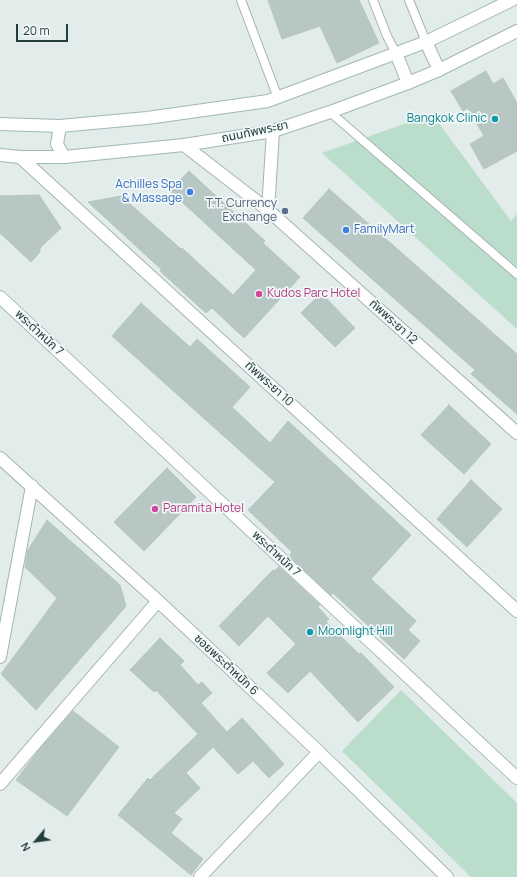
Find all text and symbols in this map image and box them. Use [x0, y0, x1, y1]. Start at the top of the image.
scale bar [18, 16, 70, 42]
text: 20 m [23, 22, 50, 39]
place label: Bangkok Clinic [407, 112, 487, 126]
marker: Bangkok Clinic [490, 114, 500, 124]
street label: ถนนทัพพระยา [220, 118, 290, 146]
place label: Achilles Spa & Massage [115, 178, 182, 206]
marker: Achilles Spa & Massage [185, 187, 195, 197]
place label: T.T. Currency Exchange [206, 197, 277, 225]
marker: T.T. Currency Exchange [280, 206, 290, 216]
place label: FamilyMart [354, 223, 414, 237]
marker: FamilyMart [341, 225, 351, 235]
place label: Kudos Parc Hotel [267, 287, 360, 301]
marker: Kudos Parc Hotel [254, 289, 264, 299]
street label: ทัพพระยา 12 [366, 297, 420, 347]
street label: พระตำหนัก 7 [12, 307, 66, 359]
street label: ทัพพระยา 10 [242, 358, 296, 410]
place label: Paramita Hotel [163, 502, 244, 516]
marker: Paramita Hotel [150, 504, 160, 514]
street label: พระตำหนัก 7 [249, 528, 303, 580]
place label: Moonlight Hill [318, 625, 393, 639]
marker: Moonlight Hill [305, 627, 315, 637]
street label: ซอยพระตำหนัก 6 [191, 631, 261, 699]
north arrow [16, 821, 56, 861]
text: N [17, 840, 34, 854]

